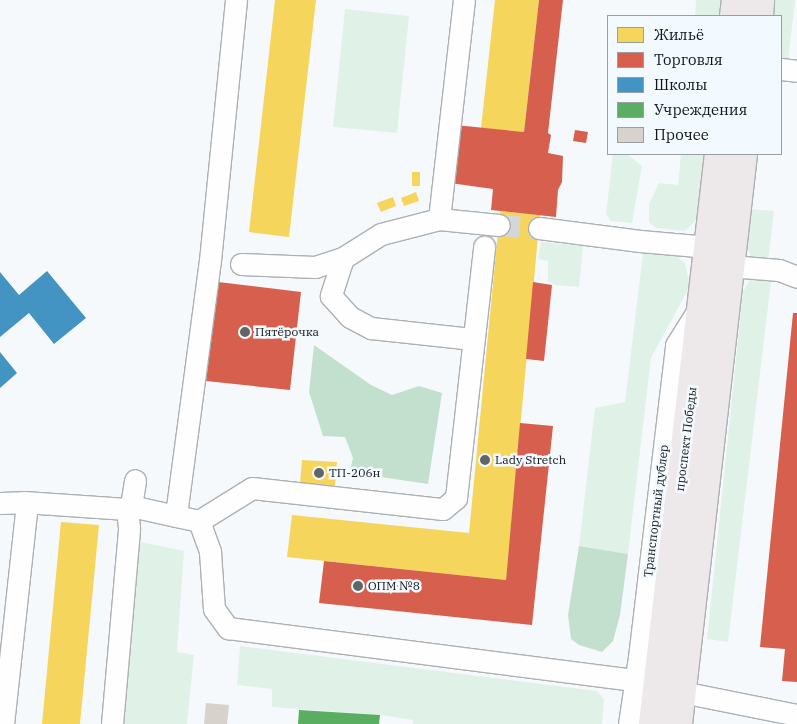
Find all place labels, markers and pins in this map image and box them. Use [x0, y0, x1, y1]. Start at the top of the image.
place label: Пятёрочка [255, 325, 319, 339]
marker: Пятёрочка [239, 326, 251, 338]
place label: Lady Stretch [495, 453, 566, 467]
marker: Lady Stretch [479, 454, 491, 466]
place label: ТП-206н [329, 466, 381, 480]
marker: ТП-206н [313, 467, 325, 479]
place label: ОПМ №8 [368, 579, 420, 593]
marker: ОПМ №8 [352, 580, 364, 592]

